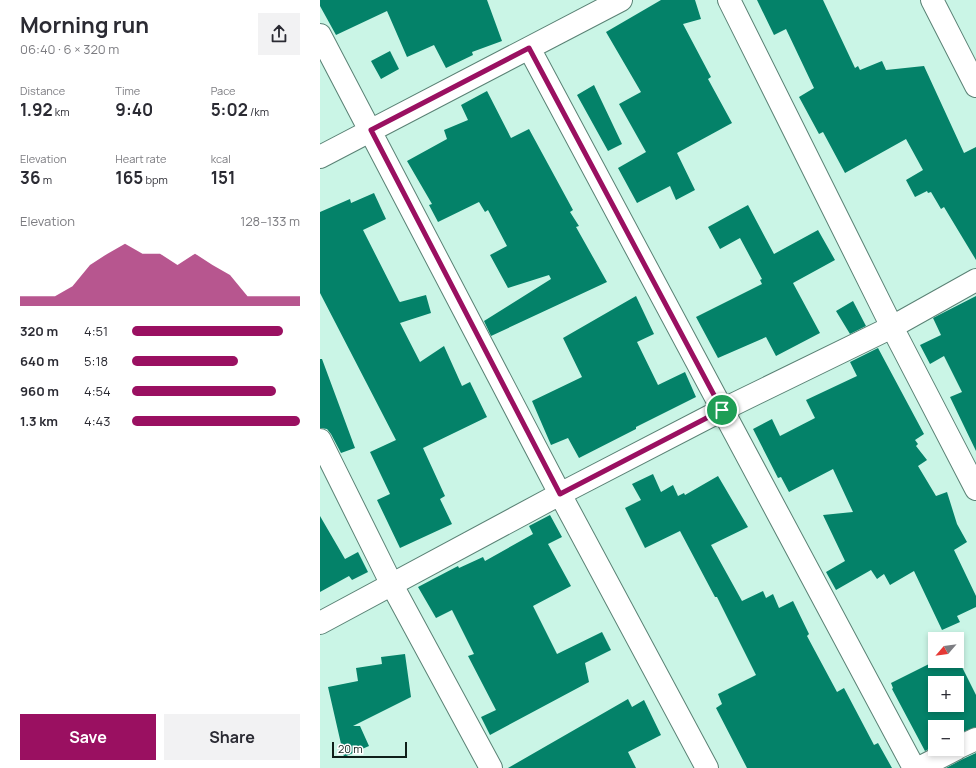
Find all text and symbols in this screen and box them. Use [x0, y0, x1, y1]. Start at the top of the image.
text: Morning run [20, 10, 149, 40]
button: share [258, 13, 300, 55]
text: 06:40 · 6 × 320 m [20, 40, 119, 58]
text: Distance [20, 83, 65, 98]
text: Time [115, 83, 140, 98]
text: Pace [211, 83, 236, 98]
text: 1.92 [20, 98, 53, 121]
text: 9:40 [115, 98, 153, 121]
text: 5:02 [211, 98, 248, 121]
text: km [53, 104, 70, 119]
text: /km [248, 104, 269, 119]
text: Elevation [20, 151, 66, 166]
text: Heart rate [115, 151, 166, 166]
text: kcal [211, 151, 231, 166]
text: 36 [20, 166, 40, 189]
text: 165 [115, 166, 143, 189]
text: 151 [211, 166, 236, 189]
text: m [40, 172, 52, 187]
text: bpm [143, 172, 168, 187]
text: Elevation [20, 212, 75, 230]
text: 128–133 m [240, 212, 300, 230]
text: 320 m [20, 322, 58, 340]
text: 4:51 [84, 322, 108, 340]
text: 640 m [20, 352, 59, 370]
text: 5:18 [84, 352, 108, 370]
text: 960 m [20, 382, 59, 400]
text: 4:54 [84, 382, 111, 400]
pin [705, 393, 739, 427]
icon: arrive [711, 399, 733, 421]
text: 1.3 km [20, 412, 58, 430]
text: 4:43 [84, 412, 110, 430]
north arrow [928, 632, 964, 668]
map controls [928, 632, 964, 756]
button: + [928, 676, 964, 712]
button: Save [20, 714, 156, 760]
button: Share [164, 714, 300, 760]
button: − [928, 720, 964, 756]
scale bar [332, 740, 407, 759]
text: 20 m [338, 741, 363, 756]

